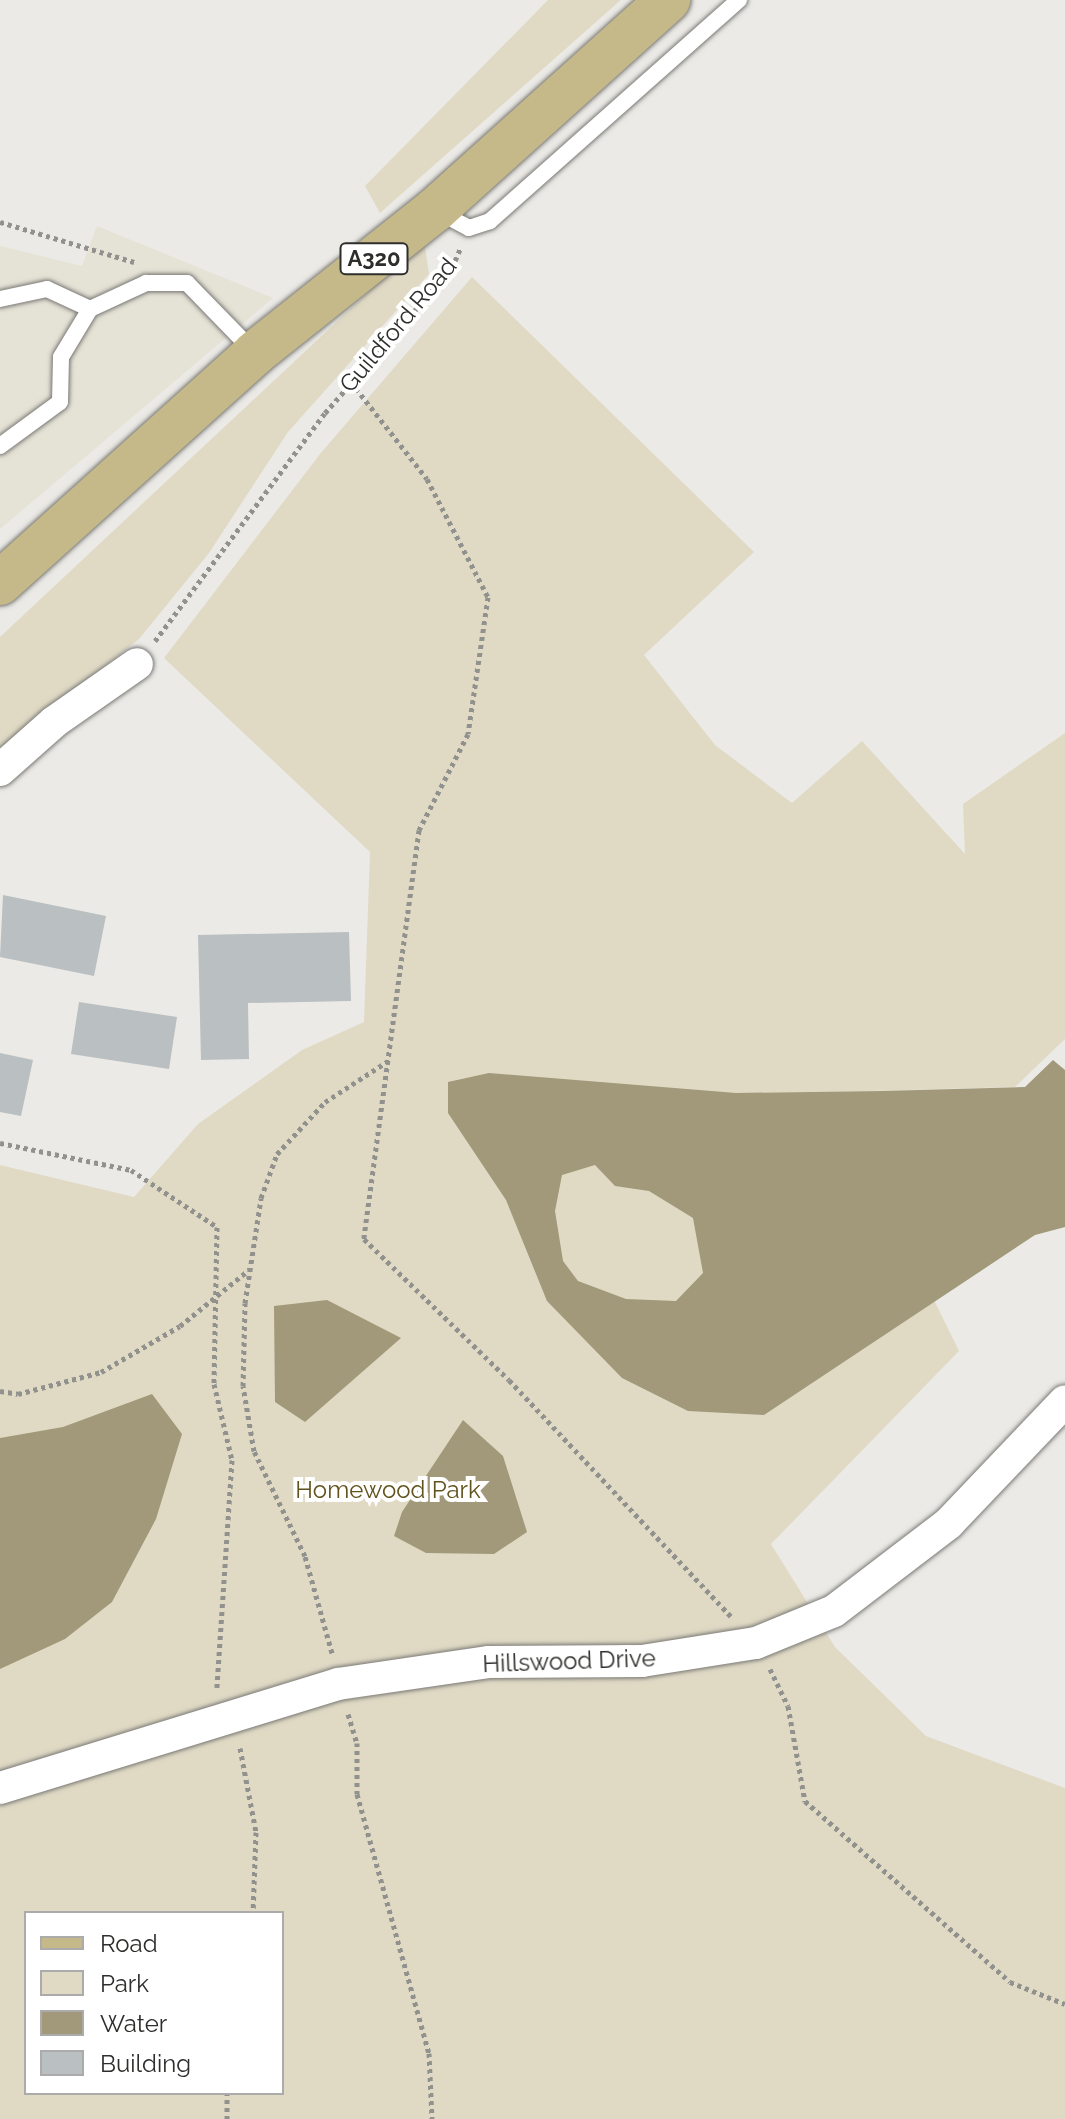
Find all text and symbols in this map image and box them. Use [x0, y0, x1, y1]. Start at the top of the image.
road number: A320 [338, 241, 410, 277]
street label: Guildford Road [333, 252, 463, 398]
park label: Homewood Park [295, 1476, 481, 1504]
street label: Hillswood Drive [482, 1644, 656, 1678]
legend [24, 1911, 284, 2095]
text: Road [100, 1929, 158, 1958]
text: Park [100, 1969, 149, 1998]
text: Water [100, 2009, 167, 2038]
text: Building [100, 2049, 191, 2078]

